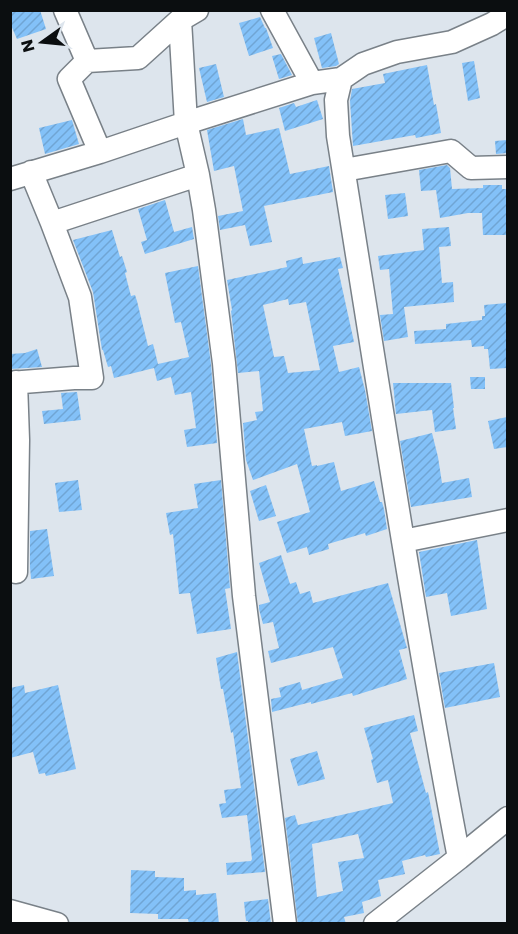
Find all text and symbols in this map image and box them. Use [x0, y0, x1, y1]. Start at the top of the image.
north arrow [12, 12, 72, 72]
text: N [15, 37, 41, 55]

